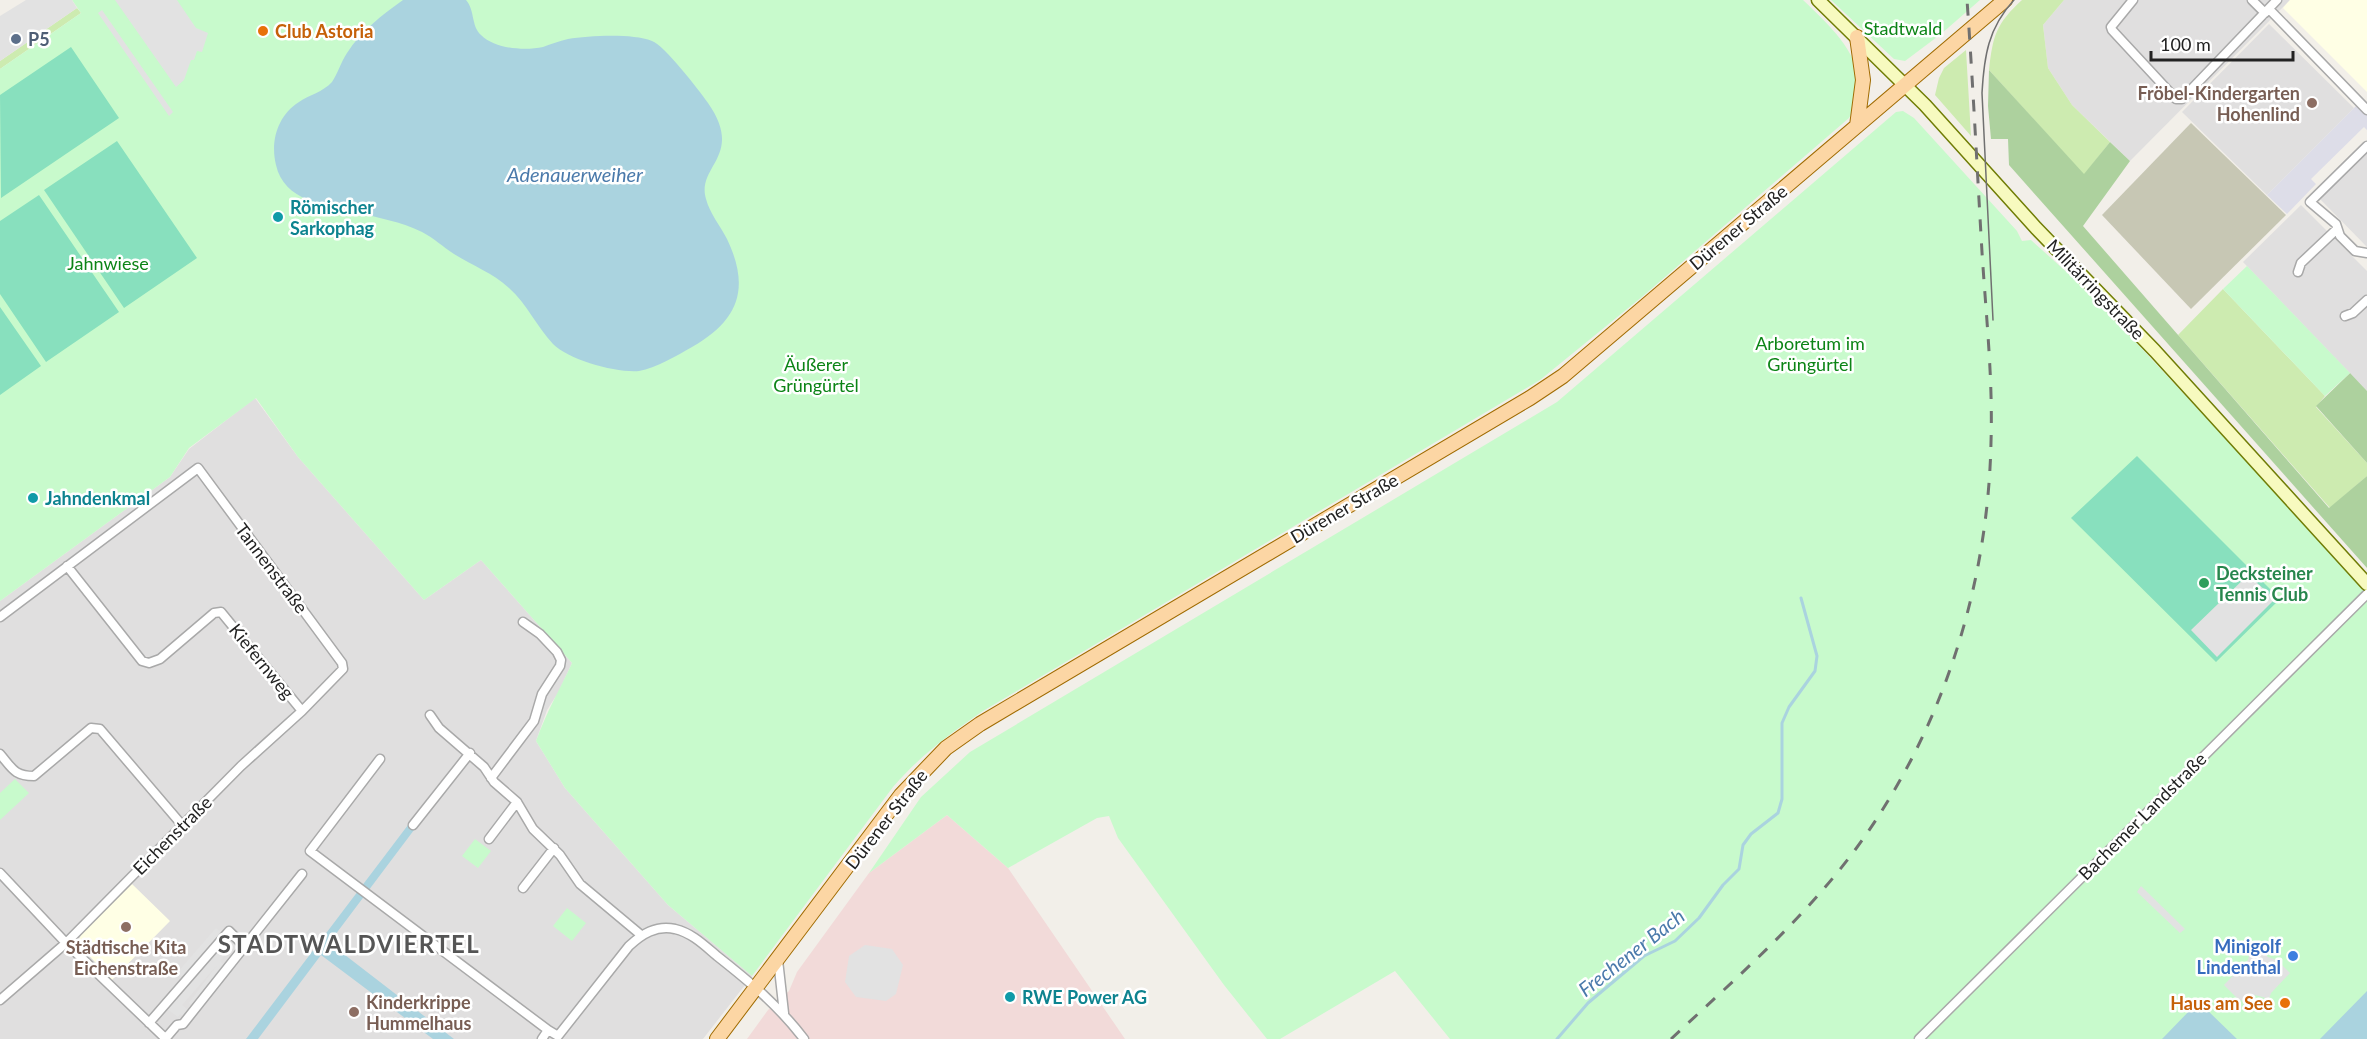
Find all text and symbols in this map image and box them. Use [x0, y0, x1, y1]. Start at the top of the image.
park label: Stadtwald [1864, 17, 1942, 39]
place label: Club Astoria [275, 20, 373, 42]
marker: Club Astoria [256, 24, 270, 38]
scale bar [2151, 24, 2294, 62]
place label: P5 [28, 28, 50, 50]
marker: P5 [9, 32, 23, 46]
text: 100 m [2160, 33, 2211, 55]
place label: Fröbel-Kindergarten Hohenlind [2137, 82, 2300, 125]
marker: Fröbel-Kindergarten Hohenlind [2305, 96, 2319, 110]
water label: Adenauerweiher [506, 162, 644, 186]
street label: Dürener Straße [1685, 180, 1791, 274]
place label: Römischer Sarkophag [290, 196, 375, 239]
marker: Römischer Sarkophag [271, 210, 285, 224]
street label: Militärringstraße [2043, 234, 2149, 344]
park label: Jahnwiese [67, 252, 149, 274]
park label: Arboretum im Grüngürtel [1755, 332, 1865, 375]
park label: Äußerer Grüngürtel [773, 353, 859, 396]
street label: Dürener Straße [1286, 468, 1402, 548]
place label: Jahndenkmal [45, 487, 150, 509]
marker: Jahndenkmal [26, 491, 40, 505]
street label: Tannenstraße [231, 519, 313, 617]
place label: Decksteiner Tennis Club [2216, 562, 2313, 605]
marker: Decksteiner Tennis Club [2197, 576, 2211, 590]
street label: Kiefernweg [225, 619, 299, 703]
street label: Bachemer Landstraße [2074, 748, 2210, 884]
street label: Dürener Straße [840, 765, 932, 873]
street label: Eichenstraße [128, 791, 216, 879]
water label: Frechener Bach [1573, 903, 1689, 1001]
marker: Städtische Kita Eichenstraße [119, 920, 133, 934]
district label: STADTWALDVIERTEL [218, 929, 480, 958]
place label: Minigolf Lindenthal [2197, 935, 2282, 978]
place label: Städtische Kita Eichenstraße [66, 936, 186, 979]
marker: Minigolf Lindenthal [2286, 949, 2300, 963]
place label: RWE Power AG [1022, 986, 1147, 1008]
marker: RWE Power AG [1003, 990, 1017, 1004]
place label: Kinderkrippe Hummelhaus [366, 991, 472, 1034]
place label: Haus am See [2170, 992, 2273, 1014]
marker: Haus am See [2278, 996, 2292, 1010]
marker: Kinderkrippe Hummelhaus [347, 1005, 361, 1019]

